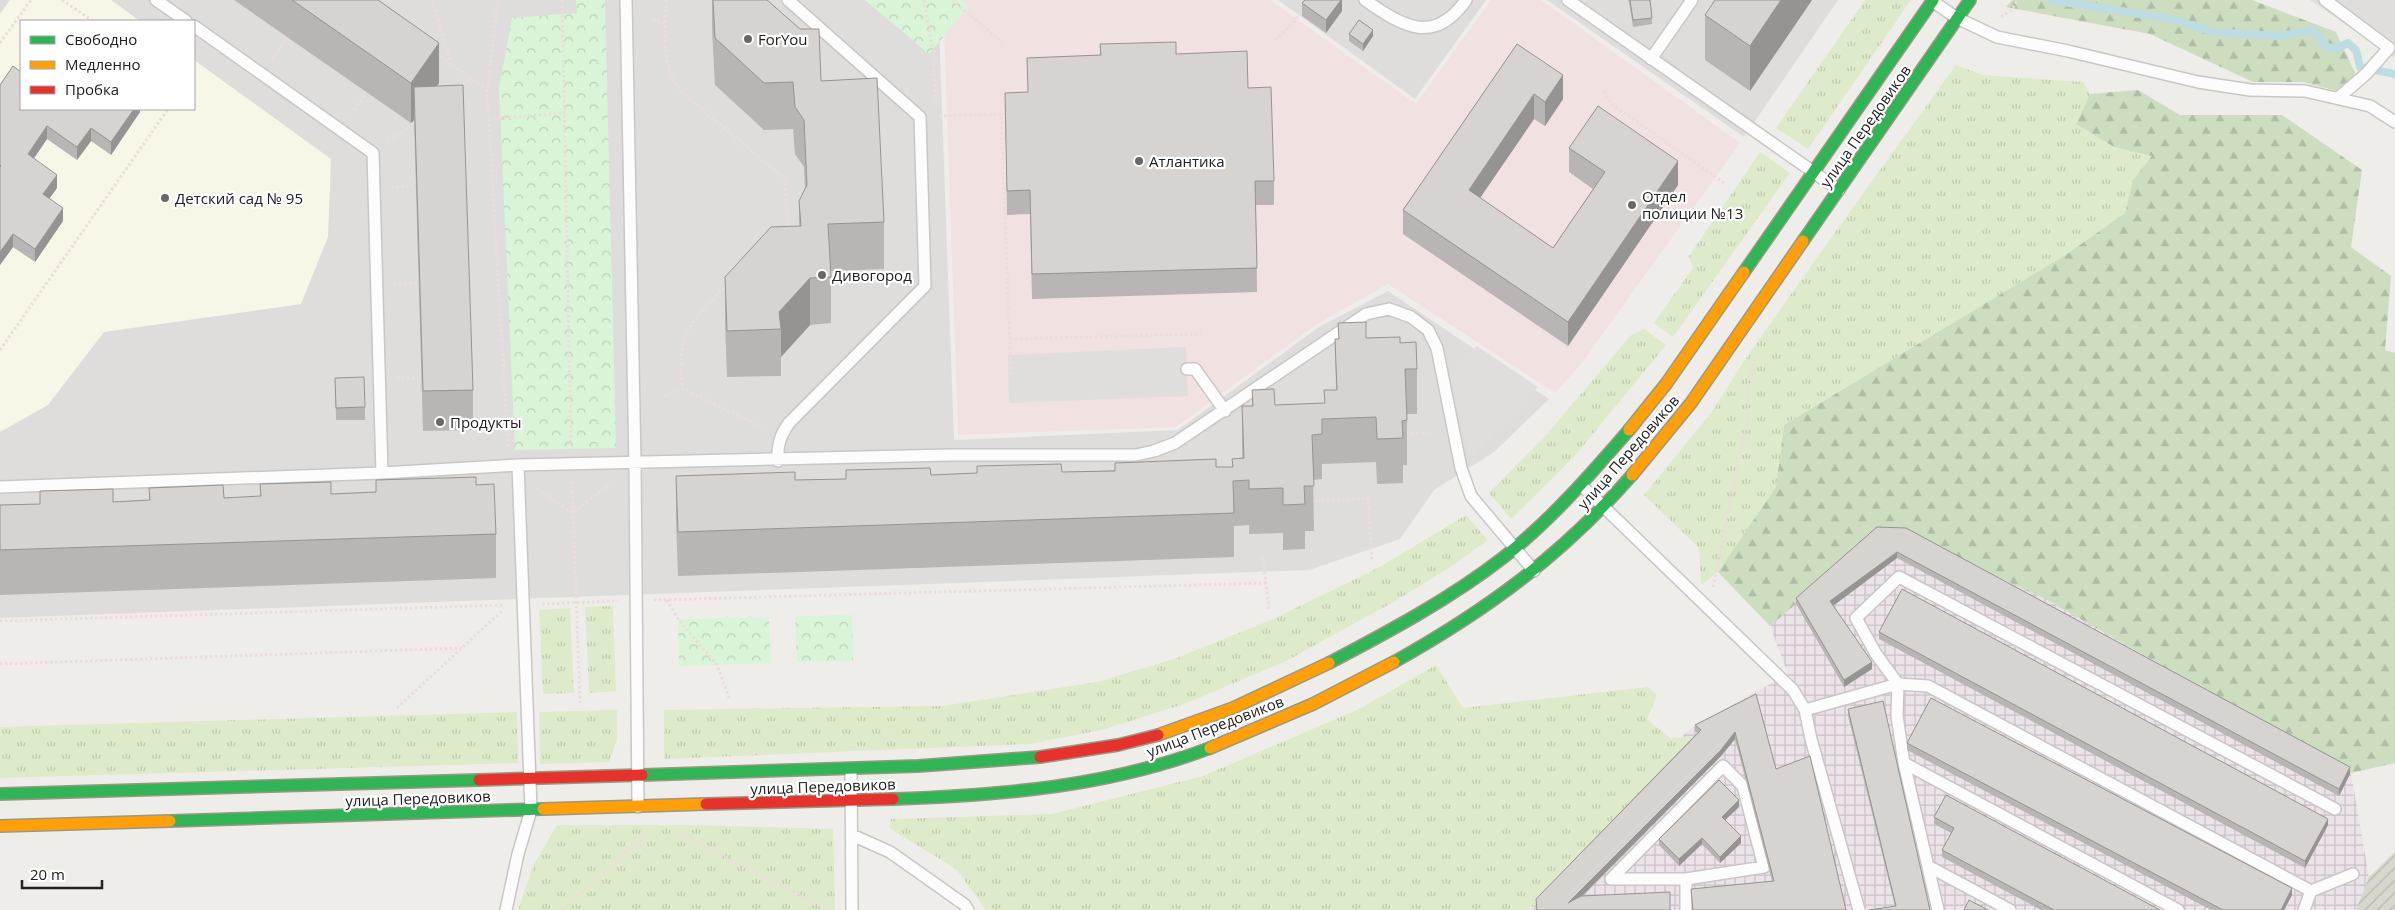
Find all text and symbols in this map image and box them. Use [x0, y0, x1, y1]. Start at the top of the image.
legend [20, 20, 195, 110]
text: Свободно [65, 29, 137, 49]
place label: ForYou [758, 29, 808, 49]
marker: ForYou [742, 33, 754, 45]
text: Медленно [65, 54, 141, 74]
street label: улица Передовиков [1815, 61, 1915, 191]
text: Пробка [65, 79, 119, 99]
place label: Атлантика [1149, 151, 1225, 171]
marker: Атлантика [1133, 155, 1145, 167]
place label: Отдел полиции №13 [1642, 186, 1743, 223]
place label: Детский сад № 95 [175, 188, 303, 208]
marker: Детский сад № 95 [159, 192, 171, 204]
marker: Отдел полиции №13 [1626, 199, 1638, 211]
place label: Дивогород [832, 265, 912, 285]
marker: Дивогород [816, 269, 828, 281]
street label: улица Передовиков [1573, 391, 1683, 513]
place label: Продукты [450, 412, 522, 432]
marker: Продукты [434, 416, 446, 428]
street label: улица Передовиков [1144, 691, 1286, 761]
street label: улица Передовиков [750, 773, 896, 799]
street label: улица Передовиков [345, 785, 491, 811]
scale bar [22, 858, 102, 890]
text: 20 m [30, 864, 65, 884]

